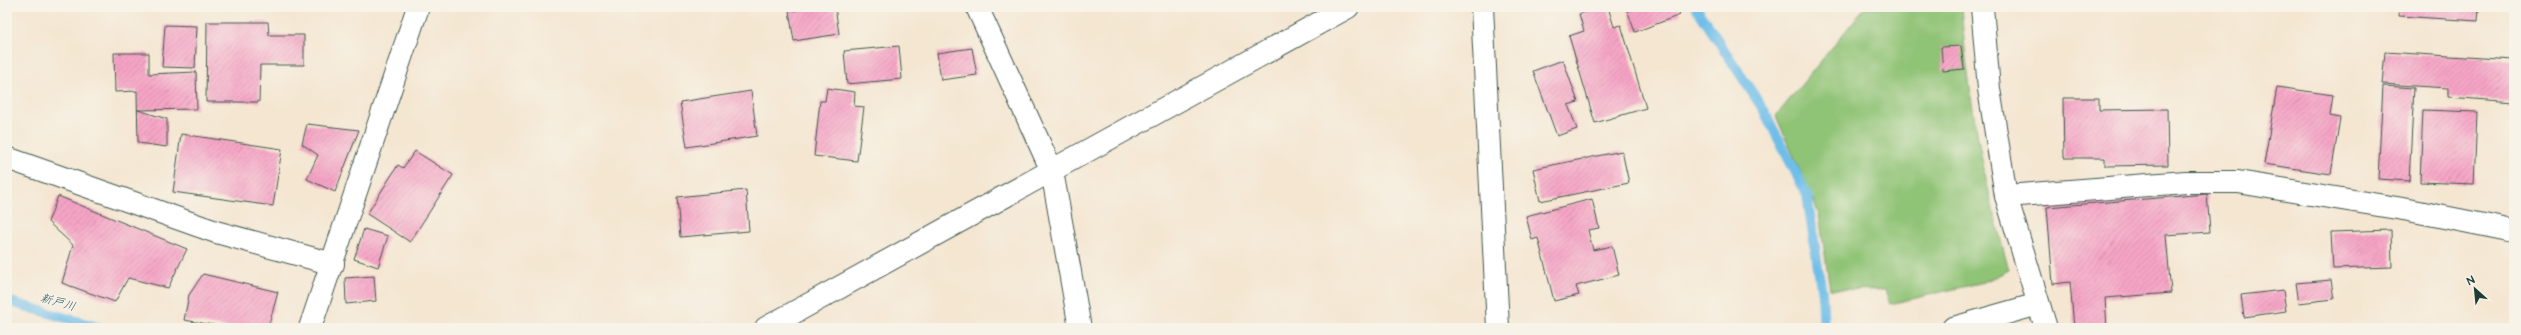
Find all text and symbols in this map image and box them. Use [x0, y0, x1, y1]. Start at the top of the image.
north arrow [2455, 269, 2495, 309]
text: N [2464, 272, 2477, 289]
water label: 新戸川 [38, 289, 78, 316]

